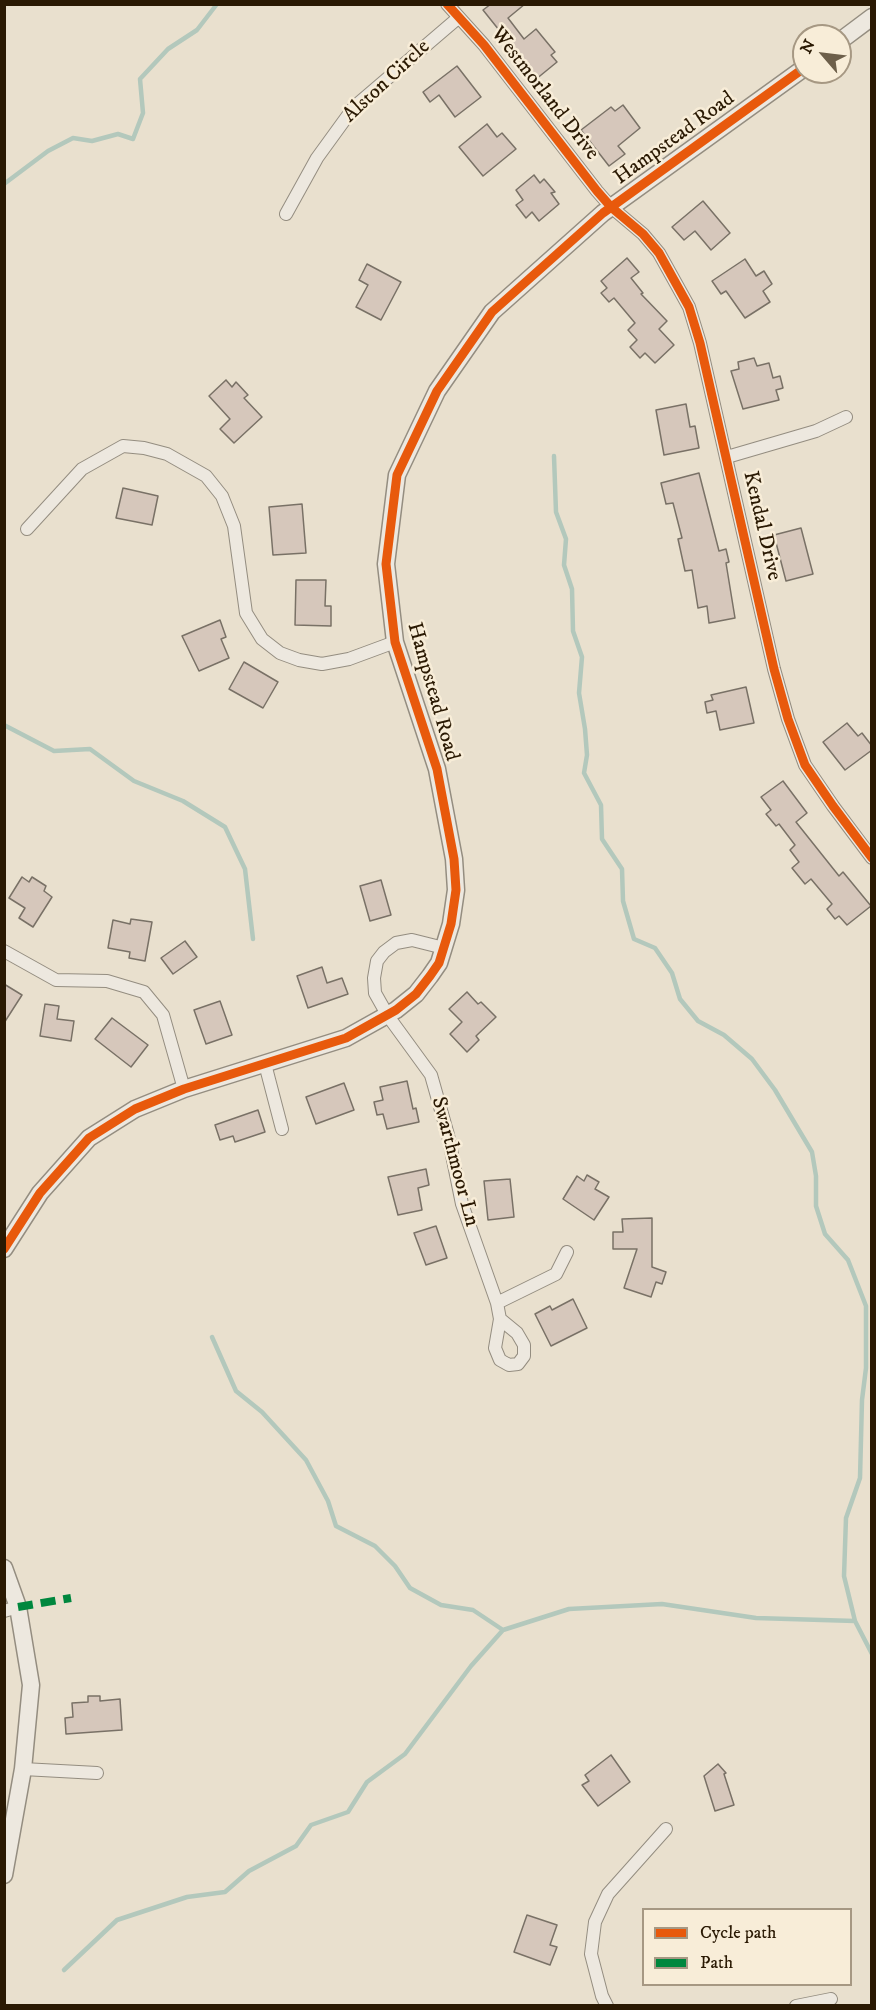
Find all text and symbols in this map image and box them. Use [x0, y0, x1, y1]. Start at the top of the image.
street label: Westmorland Drive [484, 22, 604, 166]
north arrow [792, 24, 852, 84]
street label: Alston Circle [338, 35, 436, 129]
text: N [796, 36, 820, 57]
street label: Hampstead Road [610, 87, 740, 191]
street label: Kendal Drive [736, 469, 786, 583]
street label: Hampstead Road [400, 620, 464, 764]
street label: Swarthmoor Ln [425, 1094, 483, 1230]
legend [642, 1908, 852, 1986]
text: Cycle path [700, 1922, 777, 1944]
text: Path [700, 1952, 733, 1974]

